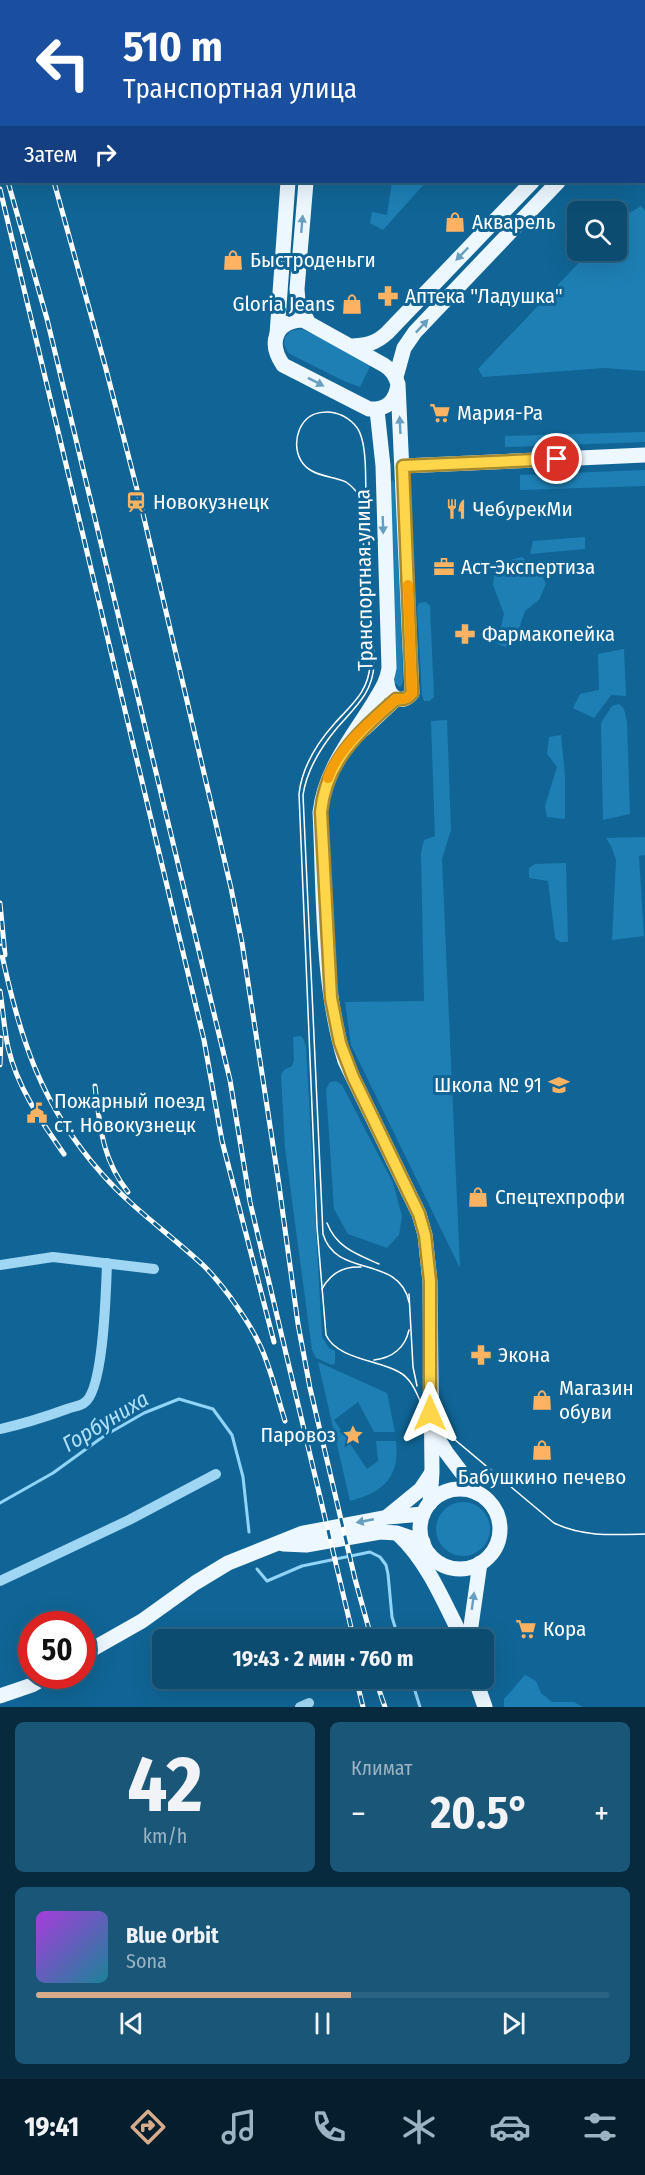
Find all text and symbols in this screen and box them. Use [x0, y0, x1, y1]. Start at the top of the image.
text: 510 m [123, 22, 223, 72]
icon: left [24, 24, 102, 102]
text: Транспортная улица [123, 73, 357, 105]
icon: right [89, 138, 122, 171]
text: Затем [24, 141, 77, 168]
map controls [567, 201, 627, 261]
button: search [567, 201, 627, 261]
place label: Акварель [472, 209, 556, 235]
shop icon: Акварель [443, 210, 467, 234]
one-way arrow [297, 215, 307, 234]
place label: Быстроденьги [250, 247, 376, 273]
one-way arrow [456, 247, 470, 261]
shop icon: Быстроденьги [221, 248, 245, 272]
place label: Аптека "Ладушка" [405, 283, 563, 309]
pharmacy icon: Аптека "Ладушка" [376, 284, 400, 308]
place label: Gloria Jeans [232, 291, 335, 317]
shop icon: Gloria Jeans [340, 292, 364, 316]
one-way arrow [414, 319, 428, 333]
one-way arrow [308, 377, 325, 387]
place label: Мария-Ра [457, 400, 543, 426]
supermarket icon: Мария-Ра [428, 401, 452, 425]
one-way arrow [396, 415, 405, 434]
pin [531, 433, 582, 484]
icon: arrive [540, 442, 573, 475]
place label: Новокузнецк [153, 489, 269, 515]
street label: Транспортная улица [349, 489, 379, 671]
station icon: Новокузнецк [124, 490, 148, 514]
place label: ЧебурекМи [473, 496, 573, 522]
restaurant icon: ЧебурекМи [444, 497, 468, 521]
one-way arrow [379, 515, 388, 534]
place label: Аст-Экспертиза [461, 554, 595, 580]
office icon: Аст-Экспертиза [432, 555, 456, 579]
place label: Фармакопейка [482, 621, 615, 647]
pharmacy icon: Фармакопейка [453, 622, 477, 646]
place label: Школа № 91 [434, 1072, 542, 1098]
school or university icon: Школа № 91 [547, 1073, 571, 1097]
place label: Пожарный поезд ст. Новокузнецк [54, 1088, 205, 1138]
public building icon: Пожарный поезд ст. Новокузнецк [25, 1101, 49, 1125]
place label: Спецтехпрофи [495, 1184, 625, 1210]
shop icon: Спецтехпрофи [466, 1185, 490, 1209]
place label: Экона [498, 1342, 550, 1368]
pharmacy icon: Экона [469, 1343, 493, 1367]
place label: Магазин обуви [559, 1375, 634, 1425]
position arrow [398, 1381, 462, 1445]
water label: Горбуниха [57, 1385, 153, 1458]
shop icon: Магазин обуви [530, 1388, 554, 1412]
place label: Паровоз [261, 1422, 336, 1448]
place icon: Паровоз [341, 1423, 365, 1447]
shop icon: Бабушкино печево [530, 1438, 554, 1462]
place label: Бабушкино печево [458, 1464, 626, 1490]
one-way arrow [355, 1517, 374, 1526]
one-way arrow [469, 1592, 478, 1611]
speed limit sign: 50 [18, 1611, 96, 1689]
place label: Кора [543, 1616, 586, 1642]
supermarket icon: Кора [514, 1617, 538, 1641]
text: 19:43 · 2 мин · 760 m [232, 1645, 414, 1672]
text: 42 [127, 1738, 203, 1832]
text: Климат [351, 1756, 412, 1780]
text: 20.5° [430, 1786, 529, 1840]
text: − [351, 1794, 366, 1834]
text: + [594, 1794, 609, 1834]
text: km/h [143, 1824, 187, 1848]
text: Blue Orbit [126, 1922, 219, 1949]
text: Sona [126, 1949, 167, 1973]
icon: previous [115, 2007, 148, 2040]
icon: pause [306, 2007, 339, 2040]
icon: next [497, 2007, 530, 2040]
icon: directions [127, 2106, 169, 2148]
icon: music [218, 2106, 260, 2148]
icon: phone [308, 2106, 350, 2148]
icon: climate [398, 2106, 440, 2148]
icon: car [489, 2106, 531, 2148]
icon: filters [579, 2106, 621, 2148]
text: 19:41 [24, 2111, 79, 2143]

